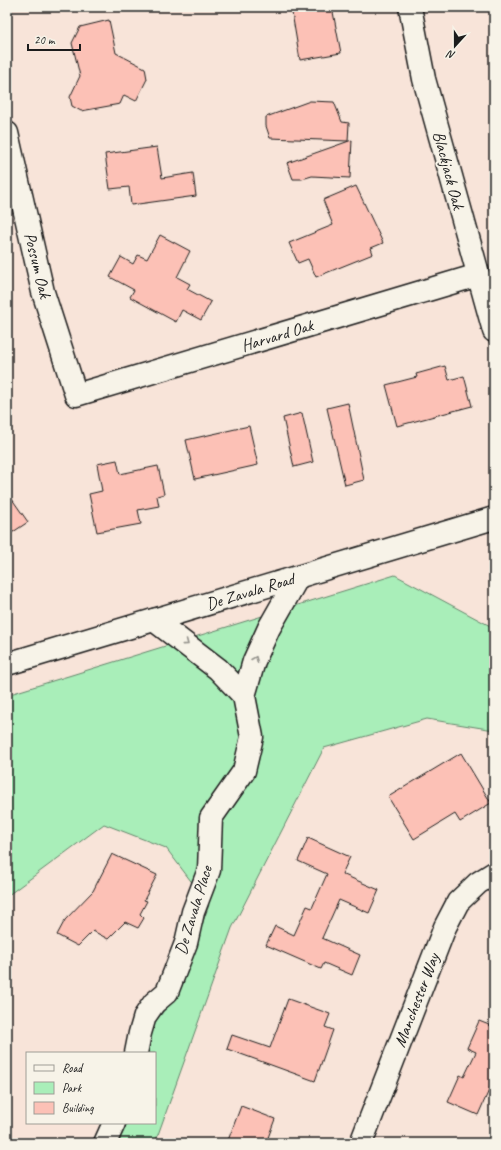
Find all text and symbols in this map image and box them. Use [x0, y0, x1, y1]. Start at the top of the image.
scale bar [28, 26, 80, 52]
north arrow [435, 26, 475, 66]
text: 20 m [34, 32, 56, 48]
text: N [444, 47, 457, 63]
street label: Blackjack Oak [428, 129, 469, 213]
street label: Possum Oak [19, 230, 56, 302]
street label: Harvard Oak [239, 314, 317, 356]
street label: De Zavala Road [204, 567, 299, 615]
one-way arrow [181, 638, 188, 645]
one-way arrow [251, 655, 259, 662]
street label: De Zavala Place [170, 862, 217, 957]
street label: Manchester Way [389, 949, 444, 1050]
legend [26, 1052, 156, 1124]
text: Road [62, 1060, 84, 1076]
text: Park [62, 1080, 83, 1096]
text: Building [62, 1100, 94, 1116]

